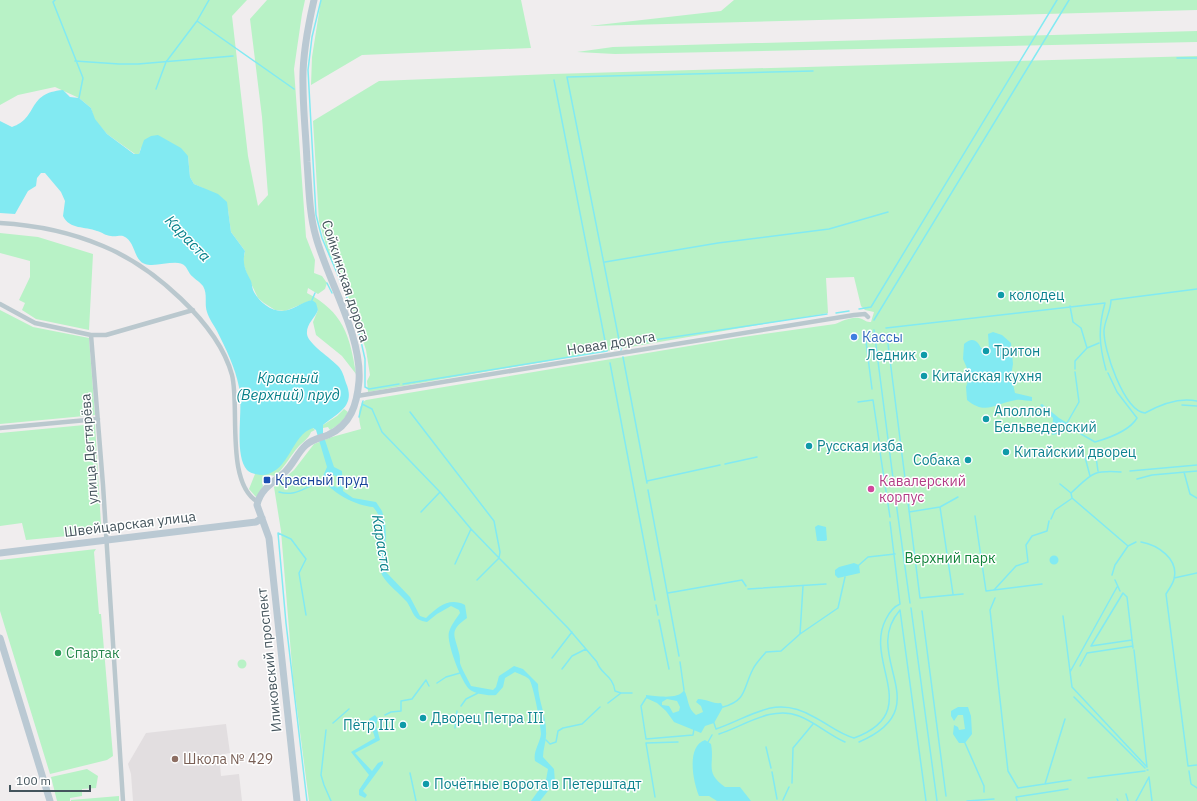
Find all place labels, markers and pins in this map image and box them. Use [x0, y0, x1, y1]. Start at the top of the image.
place label: колодец [1009, 286, 1065, 304]
marker: колодец [996, 290, 1006, 300]
place label: Кассы [862, 328, 903, 346]
marker: Кассы [849, 332, 859, 342]
place label: Тритон [994, 342, 1040, 360]
place label: Ледник [866, 346, 916, 364]
marker: Тритон [981, 346, 991, 356]
marker: Ледник [919, 350, 929, 360]
place label: Китайская кухня [932, 367, 1042, 385]
marker: Китайская кухня [919, 371, 929, 381]
place label: Аполлон Бельведерский [994, 402, 1097, 436]
marker: Аполлон Бельведерский [981, 414, 991, 424]
place label: Русская изба [817, 437, 903, 455]
marker: Русская изба [804, 441, 814, 451]
place label: Китайский дворец [1014, 443, 1137, 461]
marker: Китайский дворец [1001, 447, 1011, 457]
place label: Собака [913, 451, 961, 469]
marker: Собака [963, 455, 973, 465]
place label: Красный пруд [275, 471, 368, 489]
place label: Кавалерский корпус [879, 472, 966, 506]
marker: Красный пруд [262, 475, 272, 485]
marker: Кавалерский корпус [866, 484, 876, 494]
place label: Спартак [66, 644, 120, 662]
marker: Спартак [53, 648, 63, 658]
place label: Дворец Петра III [431, 709, 544, 727]
marker: Дворец Петра III [418, 713, 428, 723]
place label: Пётр III [343, 716, 395, 734]
marker: Пётр III [398, 720, 408, 730]
place label: Школа № 429 [183, 750, 273, 768]
marker: Школа № 429 [170, 754, 180, 764]
place label: Почётные ворота в Петерштадт [434, 775, 642, 793]
marker: Почётные ворота в Петерштадт [421, 779, 431, 789]

